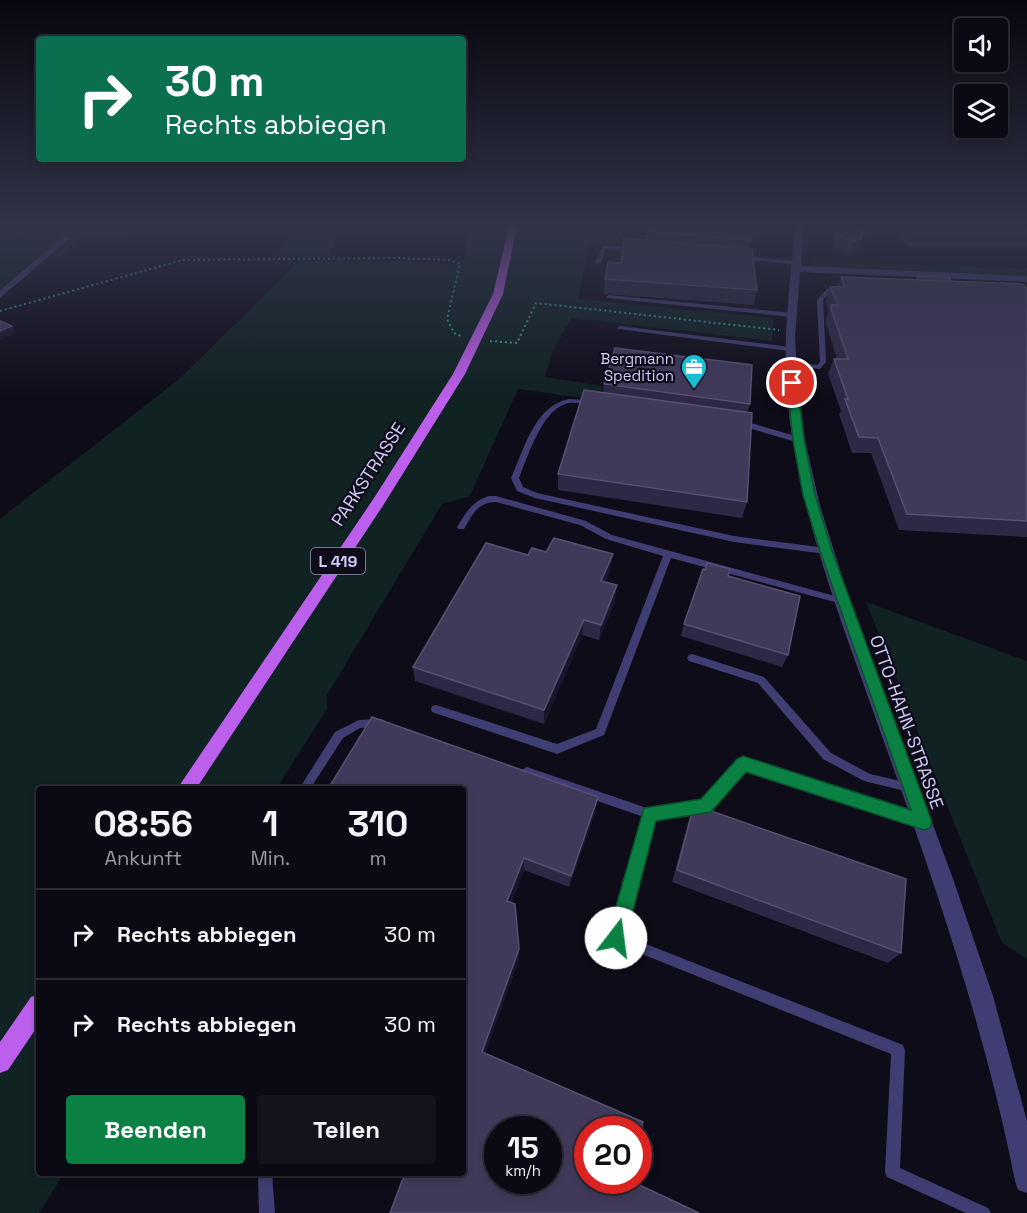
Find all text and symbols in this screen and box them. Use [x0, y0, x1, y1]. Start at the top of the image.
map controls [954, 18, 1008, 138]
button: sound [954, 18, 1008, 72]
text: 30 m [165, 55, 264, 108]
icon: right [66, 60, 144, 138]
button: layers [954, 84, 1008, 138]
text: Rechts abbiegen [165, 107, 387, 142]
place label: Bergmann Spedition [600, 349, 674, 385]
office icon: Bergmann Spedition [679, 352, 709, 390]
pin [766, 357, 817, 408]
icon: arrive [775, 366, 808, 399]
street label: PARKSTRASSE [326, 418, 410, 530]
road number: L 419 [311, 548, 365, 574]
street label: OTTO-HAHN-STRASSE [865, 632, 949, 812]
text: 08:56 [94, 801, 193, 847]
text: 1 [262, 801, 278, 847]
text: 310 [348, 801, 408, 847]
text: Ankunft [105, 845, 182, 871]
text: Min. [251, 845, 290, 871]
text: m [369, 845, 387, 871]
position arrow [584, 906, 648, 970]
icon: right [66, 918, 99, 951]
text: Rechts abbiegen [117, 920, 297, 948]
text: 30 m [384, 920, 436, 948]
icon: right [66, 1008, 99, 1041]
text: Rechts abbiegen [117, 1010, 297, 1038]
text: 30 m [384, 1010, 436, 1038]
button: Beenden [66, 1095, 245, 1164]
button: Teilen [257, 1095, 436, 1164]
speed limit sign: 20 [574, 1116, 652, 1194]
text: 15 [507, 1128, 539, 1167]
text: km/h [505, 1161, 541, 1180]

